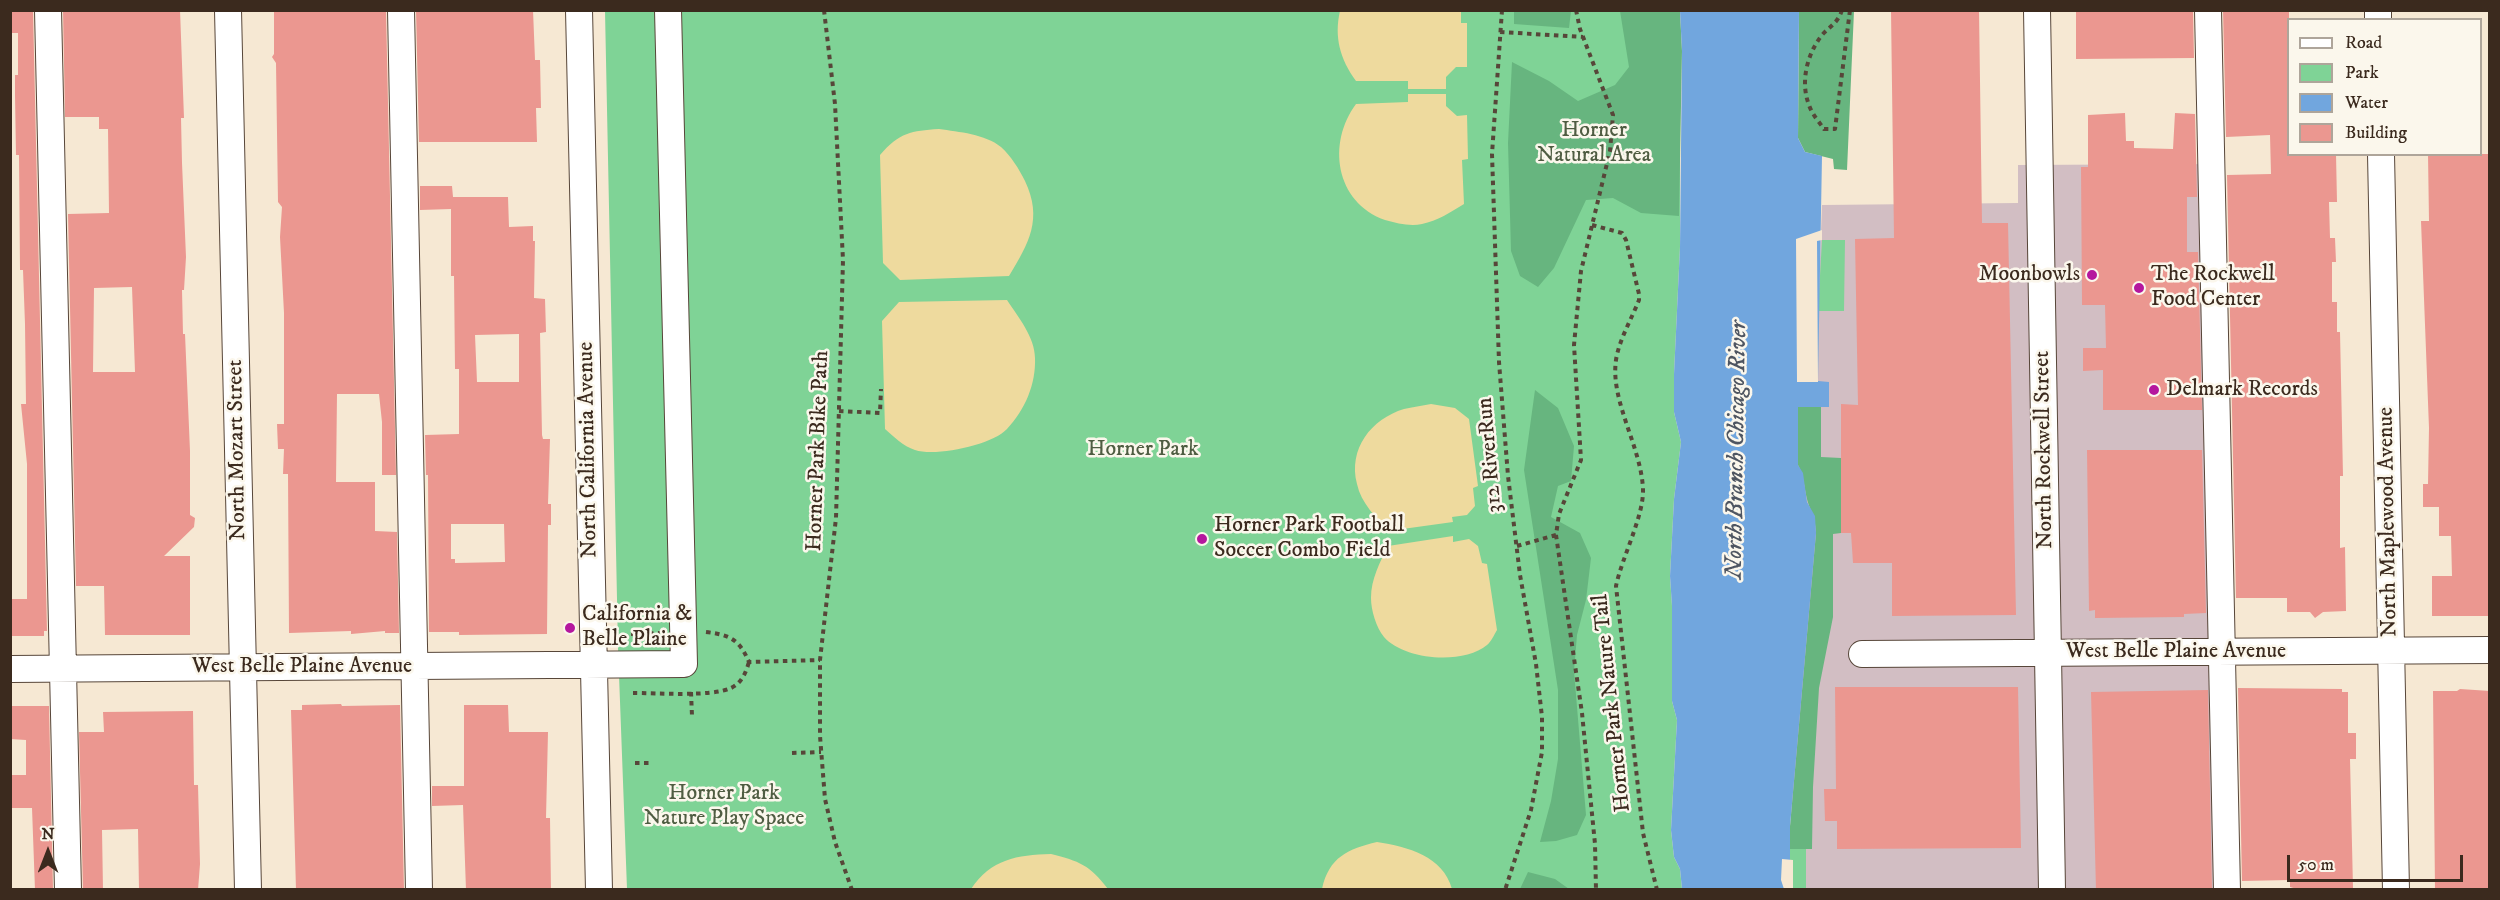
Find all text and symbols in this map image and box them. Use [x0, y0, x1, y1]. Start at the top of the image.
legend [2287, 18, 2482, 156]
text: Road [2345, 32, 2382, 54]
text: Park [2345, 62, 2379, 84]
text: Water [2345, 92, 2388, 114]
park label: Horner Natural Area [1537, 118, 1651, 170]
text: Building [2345, 122, 2407, 144]
place label: Moonbowls [1979, 262, 2080, 288]
place label: The Rockwell Food Center [2151, 262, 2275, 314]
marker: Moonbowls [2085, 268, 2099, 282]
marker: The Rockwell Food Center [2132, 281, 2146, 295]
water label: North Branch Chicago River [1721, 321, 1755, 579]
street label: North California Avenue [574, 342, 604, 558]
street label: Horner Park Bike Path [802, 350, 836, 552]
street label: North Rockwell Street [2030, 351, 2060, 549]
street label: North Mozart Street [223, 359, 253, 541]
place label: Delmark Records [2166, 377, 2318, 403]
marker: Delmark Records [2147, 383, 2161, 397]
street label: 312 RiverRun [1473, 396, 1509, 514]
street label: North Maplewood Avenue [2374, 407, 2404, 637]
park label: Horner Park [1087, 437, 1199, 463]
place label: Horner Park Football Soccer Combo Field [1214, 513, 1404, 564]
marker: Horner Park Football Soccer Combo Field [1195, 532, 1209, 546]
street label: Horner Park Nature Tail [1588, 593, 1638, 813]
place label: California & Belle Plaine [582, 602, 692, 654]
marker: California & Belle Plaine [563, 621, 577, 635]
street label: West Belle Plaine Avenue [2066, 639, 2286, 665]
street label: West Belle Plaine Avenue [192, 654, 412, 680]
park label: Horner Park Nature Play Space [644, 781, 804, 832]
north arrow [18, 822, 78, 882]
text: N [41, 824, 55, 844]
scale bar [2290, 843, 2466, 881]
text: 50 m [2298, 854, 2334, 876]

